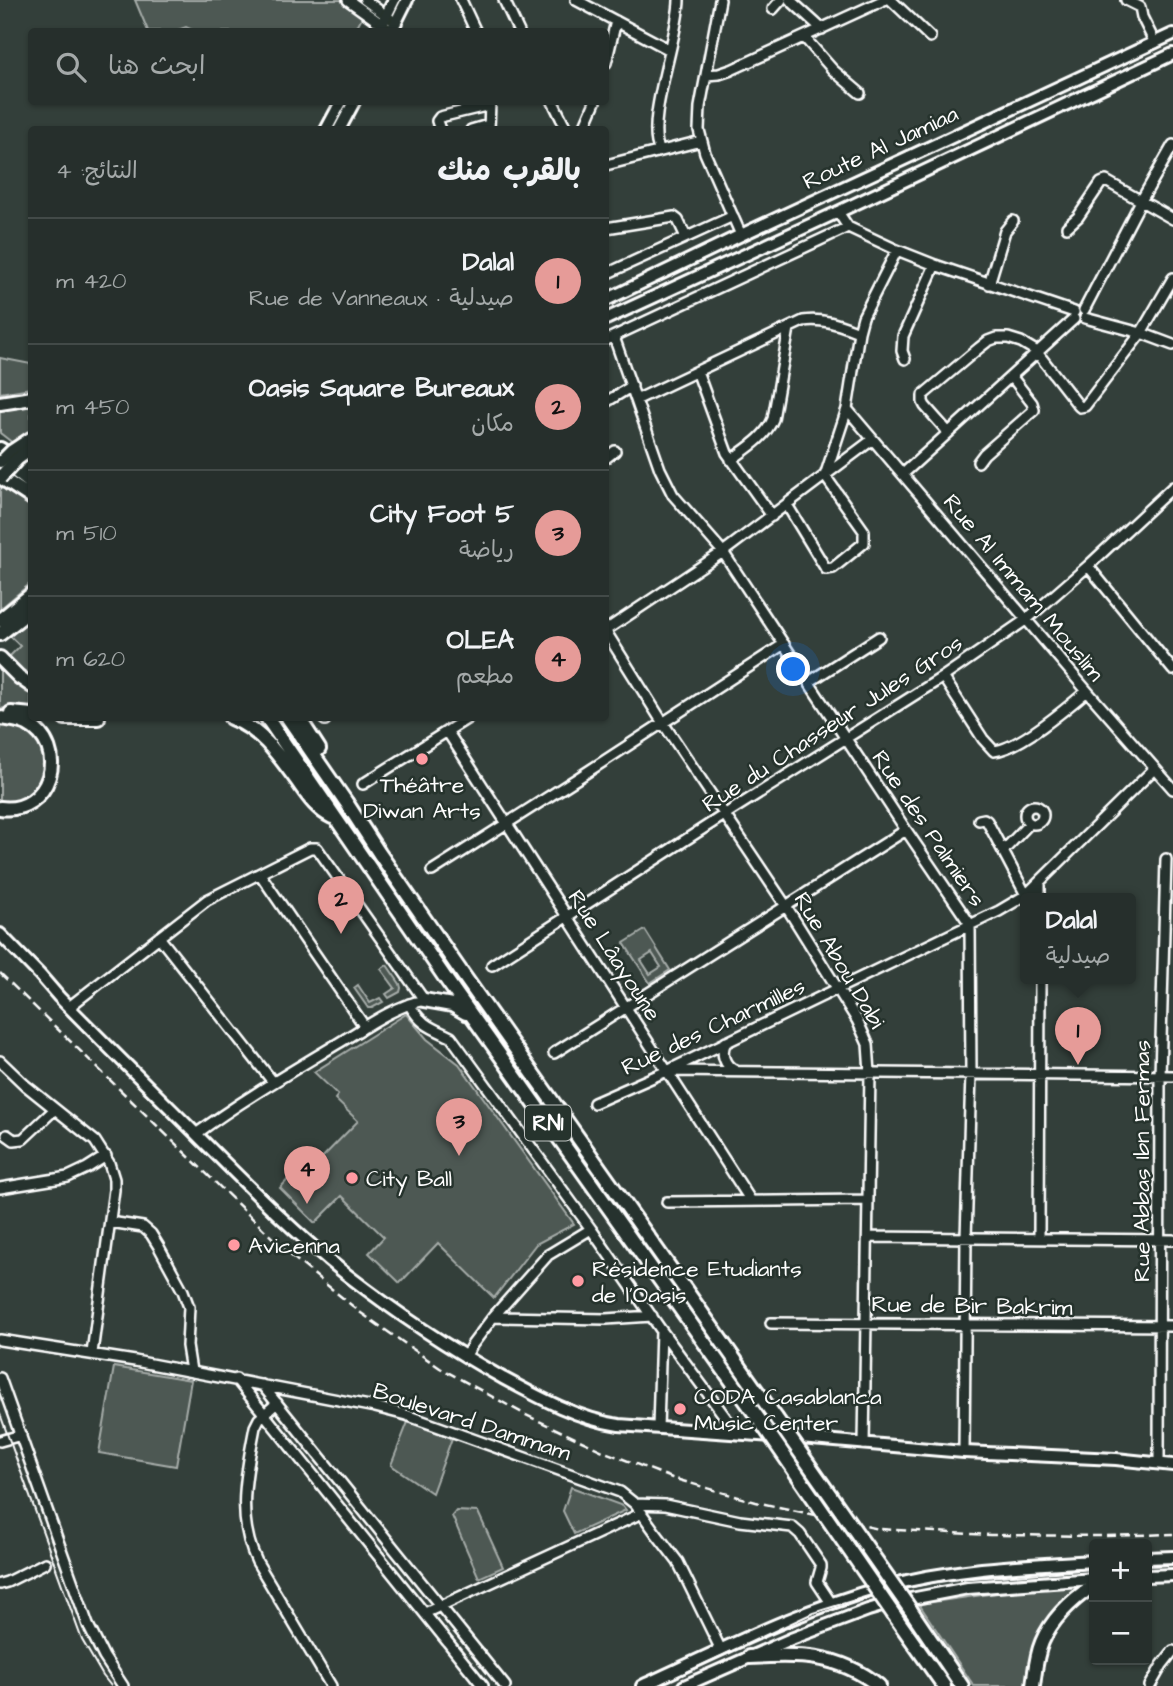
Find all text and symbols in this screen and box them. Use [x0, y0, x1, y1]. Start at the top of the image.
search box [28, 28, 609, 105]
icon: search [52, 48, 90, 86]
text: ابحث هنا [108, 48, 205, 84]
street label: Route Al Jamiaa [797, 98, 964, 198]
text: بالقرب منك [437, 150, 581, 192]
text: النتائج: 4 [56, 155, 138, 187]
text: Dalal [463, 244, 514, 280]
text: 420 m [56, 265, 126, 297]
text: 1 [557, 265, 559, 297]
text: صيدلية · Rue de Vanneaux [249, 282, 514, 314]
text: Oasis Square Bureaux [249, 370, 514, 406]
text: 450 m [56, 391, 130, 423]
text: 2 [551, 391, 565, 423]
text: مكان [471, 408, 514, 440]
street label: Rue Al Immam Mouslim [935, 487, 1111, 688]
text: City Foot 5 [370, 496, 514, 532]
text: 510 m [56, 517, 117, 549]
text: 3 [552, 517, 564, 549]
text: رياضة [459, 534, 514, 566]
text: OLEA [447, 622, 514, 658]
street label: Rue du Chasseur Jules Gros [696, 627, 969, 820]
text: 620 m [56, 643, 125, 675]
text: 4 [550, 643, 566, 675]
your location [776, 652, 810, 686]
text: مطعم [456, 660, 514, 692]
street label: Rue des Palmiers [864, 744, 993, 913]
marker: Théâtre Diwan Arts [414, 751, 430, 767]
place label: Théâtre Diwan Arts [363, 769, 481, 827]
pin: 2 [318, 876, 364, 934]
street label: Rue Lâayoune [559, 884, 668, 1028]
street label: Rue Abou Dabi [786, 886, 893, 1035]
popup [1020, 893, 1136, 984]
text: Dalal [1046, 902, 1097, 938]
text: صيدلية [1046, 940, 1110, 972]
street label: Rue des Charmilles [616, 970, 811, 1084]
pin: 1 [1055, 1007, 1101, 1065]
street label: Rue Abbas Ibn Fermas [1126, 1040, 1158, 1282]
pin: 3 [436, 1098, 482, 1156]
road number: RN1 [525, 1106, 571, 1140]
pin: 4 [284, 1146, 330, 1204]
place label: City Ball [366, 1163, 452, 1196]
marker: City Ball [344, 1170, 360, 1186]
place label: Avicenna [248, 1230, 340, 1262]
marker: Avicenna [226, 1237, 242, 1253]
place label: Résidence Etudiants de l'Oasis [592, 1253, 802, 1311]
marker: Résidence Etudiants de l'Oasis [570, 1273, 586, 1289]
street label: Rue de Bir Bakrim [871, 1288, 1073, 1324]
street label: Boulevard Dammam [369, 1375, 575, 1469]
place label: CODA Casablanca Music Center [694, 1381, 882, 1439]
marker: CODA Casablanca Music Center [672, 1401, 688, 1417]
map controls [1089, 1539, 1152, 1665]
button: + [1089, 1539, 1152, 1602]
button: − [1089, 1602, 1152, 1665]

